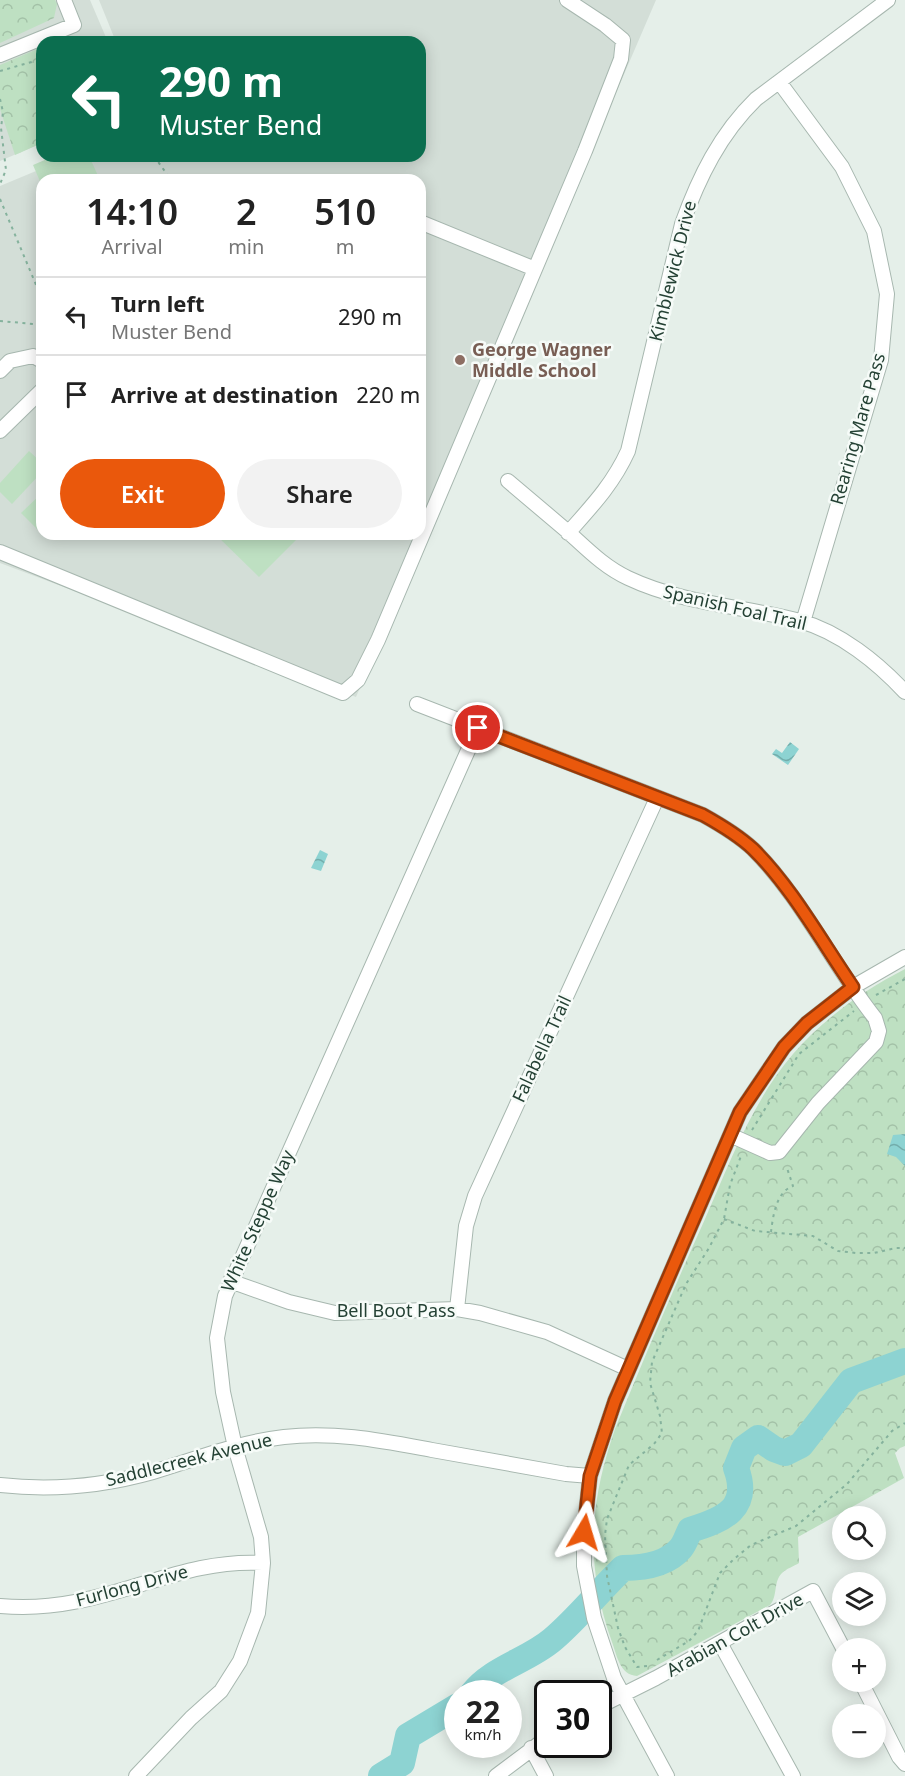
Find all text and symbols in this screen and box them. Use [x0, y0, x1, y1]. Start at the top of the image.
text: 290 m [159, 52, 283, 109]
icon: left [60, 60, 138, 138]
text: Muster Bend [159, 106, 322, 143]
text: 14:10 [86, 187, 178, 236]
text: 2 [236, 187, 257, 236]
text: 510 [314, 187, 376, 236]
street label: Kimblewick Drive [643, 198, 701, 344]
text: Arrival [102, 233, 163, 260]
text: min [228, 233, 264, 260]
text: m [336, 233, 355, 260]
text: Turn left [111, 288, 205, 318]
icon: left [60, 300, 93, 333]
text: 290 m [338, 301, 402, 331]
text: Muster Bend [111, 318, 232, 345]
place label: George Wagner Middle School [472, 337, 611, 382]
street label: Rearing Mare Pass [824, 350, 890, 507]
marker: George Wagner Middle School [453, 353, 467, 367]
icon: arrive [60, 378, 93, 411]
text: Arrive at destination [111, 379, 338, 409]
text: 220 m [356, 379, 420, 409]
button: Exit [60, 459, 225, 528]
button: Share [237, 459, 402, 528]
street label: Spanish Foal Trail [661, 579, 809, 635]
pin [452, 702, 503, 753]
icon: arrive [461, 711, 494, 744]
street label: Falabella Trail [506, 991, 576, 1106]
street label: White Steppe Way [215, 1145, 299, 1295]
street label: Bell Boot Pass [337, 1298, 455, 1322]
street label: Saddlecreek Avenue [103, 1427, 274, 1491]
position arrow [552, 1500, 616, 1564]
map controls [832, 1506, 886, 1758]
button: search [832, 1506, 886, 1560]
street label: Furlong Drive [73, 1559, 190, 1611]
button: layers [832, 1572, 886, 1626]
street label: Arabian Colt Drive [662, 1587, 807, 1682]
button: + [832, 1638, 886, 1692]
speed limit sign: 30 [534, 1680, 612, 1758]
text: 22 [466, 1691, 500, 1732]
button: − [832, 1704, 886, 1758]
text: km/h [465, 1724, 501, 1744]

